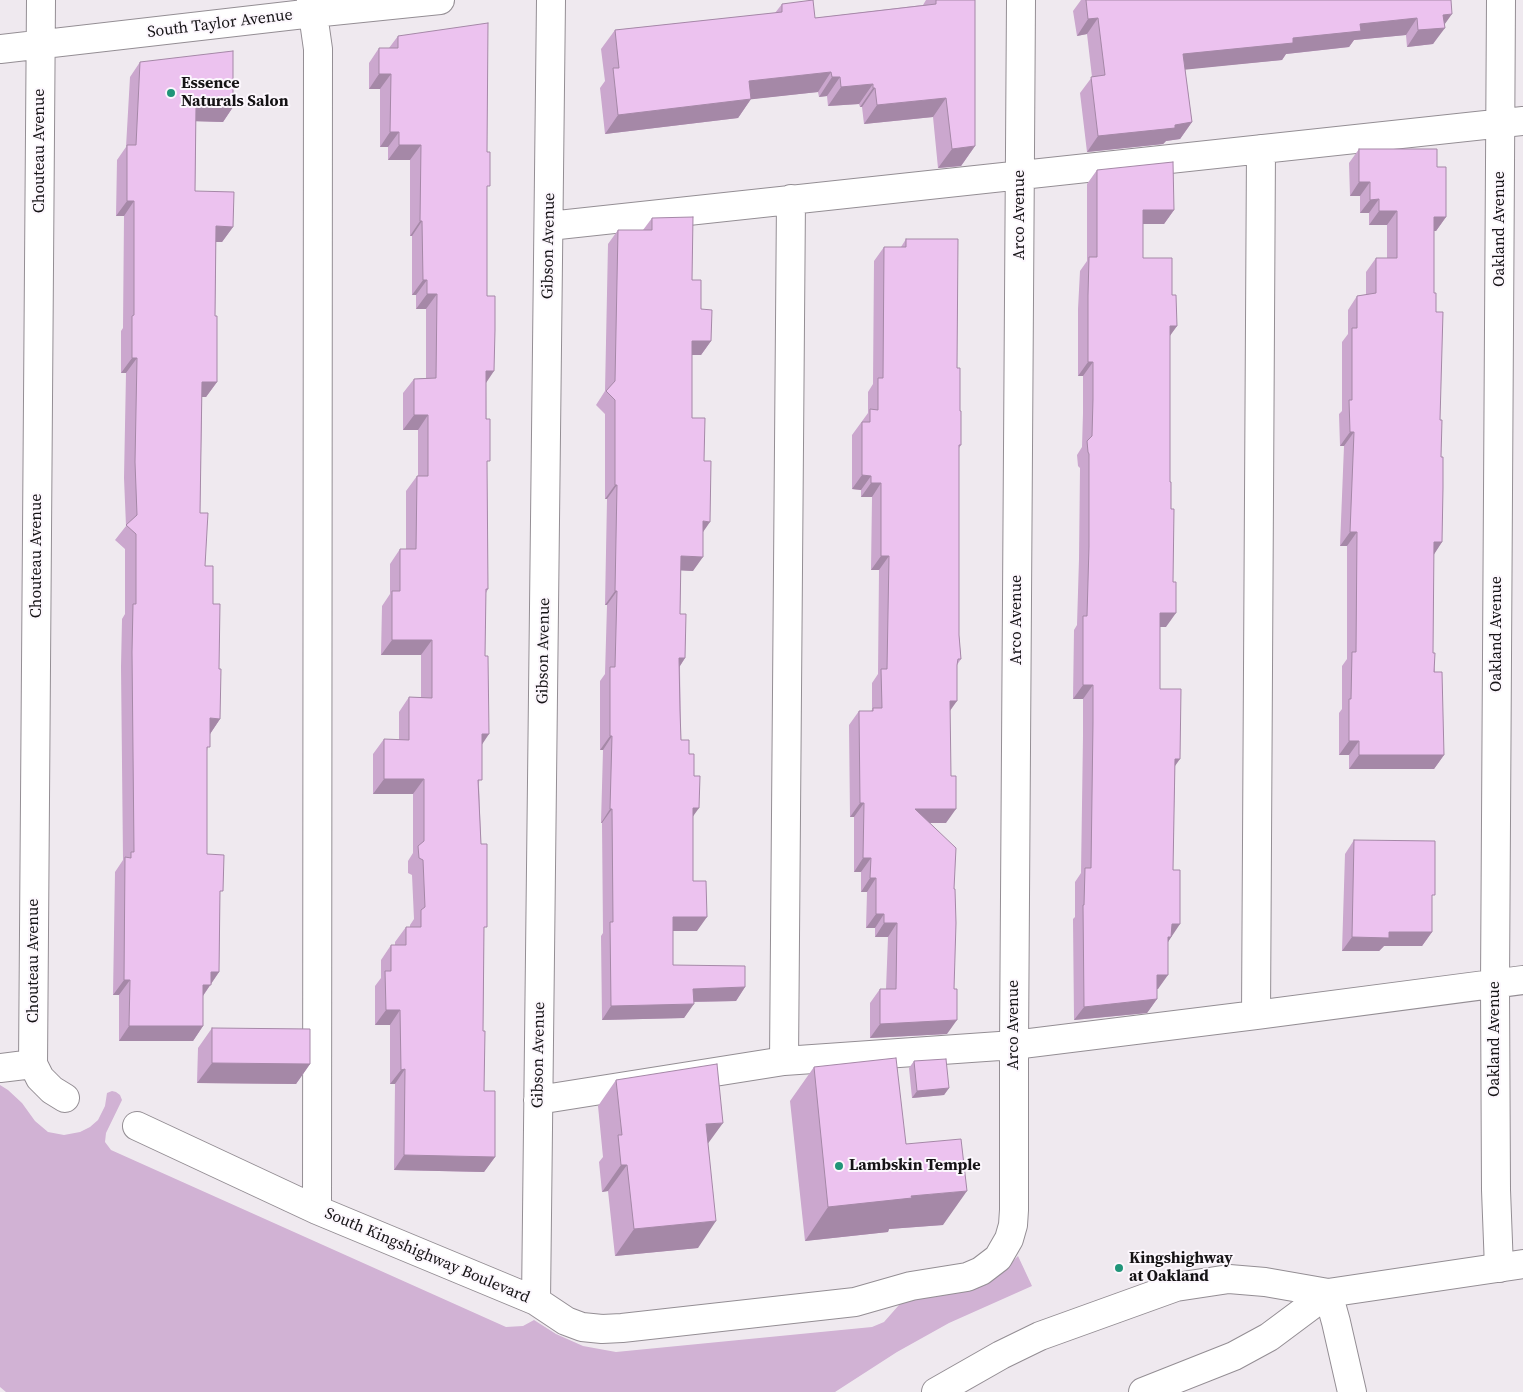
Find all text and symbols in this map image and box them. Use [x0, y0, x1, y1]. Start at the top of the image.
street label: South Taylor Avenue [146, 6, 294, 42]
place label: Essence Naturals Salon [181, 74, 288, 112]
marker: Essence Naturals Salon [165, 87, 177, 99]
street label: Chouteau Avenue [30, 89, 50, 213]
street label: Arco Avenue [1010, 170, 1030, 260]
street label: Oakland Avenue [1490, 171, 1510, 287]
street label: Gibson Avenue [538, 193, 560, 299]
street label: Chouteau Avenue [27, 494, 47, 618]
street label: Arco Avenue [1007, 575, 1027, 665]
street label: Oakland Avenue [1487, 576, 1507, 692]
street label: Gibson Avenue [533, 598, 555, 704]
street label: Chouteau Avenue [24, 899, 44, 1023]
street label: Arco Avenue [1004, 980, 1024, 1070]
street label: Oakland Avenue [1485, 981, 1505, 1097]
street label: Gibson Avenue [528, 1002, 550, 1108]
place label: Lambskin Temple [849, 1156, 981, 1176]
marker: Lambskin Temple [833, 1160, 845, 1172]
street label: South Kingshighway Boulevard [322, 1204, 532, 1308]
place label: Kingshighway at Oakland [1129, 1249, 1233, 1287]
marker: Kingshighway at Oakland [1113, 1262, 1125, 1274]

